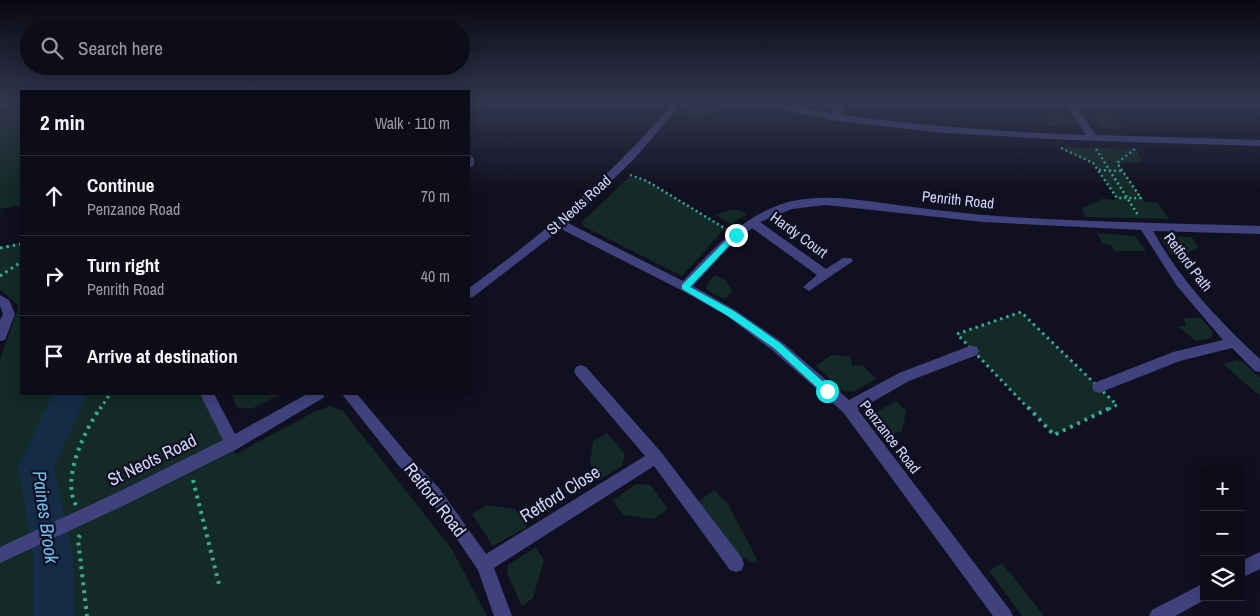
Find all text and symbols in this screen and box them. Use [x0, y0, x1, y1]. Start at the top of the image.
search box [20, 20, 470, 75]
icon: search [38, 34, 66, 62]
text: Search here [78, 35, 163, 61]
text: 2 min [40, 108, 85, 137]
text: Walk · 110 m [375, 112, 450, 134]
street label: St Neots Road [542, 170, 615, 239]
text: Continue [87, 172, 155, 198]
icon: ahead [40, 182, 68, 210]
text: 70 m [421, 185, 450, 207]
street label: Penrith Road [921, 185, 995, 214]
text: Penzance Road [87, 198, 180, 220]
street label: Hardy Court [766, 207, 833, 263]
route end [725, 224, 748, 247]
street label: Retford Path [1159, 228, 1218, 296]
text: Turn right [87, 252, 159, 278]
icon: right [40, 262, 68, 290]
text: 40 m [421, 265, 450, 287]
text: Penrith Road [87, 278, 164, 300]
icon: arrive [40, 342, 68, 370]
text: Arrive at destination [87, 343, 238, 369]
route start [816, 380, 839, 403]
street label: Penzance Road [855, 396, 926, 478]
street label: St Neots Road [103, 427, 200, 492]
street label: Retford Road [399, 457, 472, 542]
street label: Retford Close [515, 459, 605, 528]
map controls [1200, 466, 1245, 601]
button: + [1200, 466, 1245, 511]
water label: Paines Brook [27, 469, 66, 566]
button: − [1200, 511, 1245, 556]
button: layers [1200, 556, 1245, 601]

